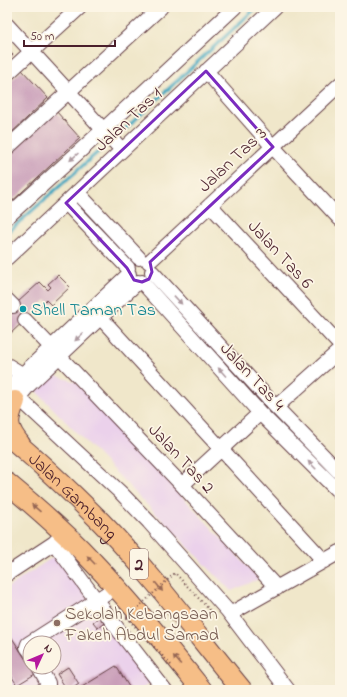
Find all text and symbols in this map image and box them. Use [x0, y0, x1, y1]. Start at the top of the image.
scale bar [24, 22, 115, 48]
text: 50 m [30, 28, 54, 46]
street label: Jalan Tas 1 [90, 82, 169, 159]
street label: Jalan Tas 3 [193, 122, 274, 199]
one-way arrow [69, 152, 80, 161]
street label: Jalan Tas 6 [241, 215, 319, 296]
one-way arrow [96, 235, 106, 245]
one-way arrow [174, 295, 183, 305]
place label: Shell Taman Tas [31, 298, 156, 324]
marker: Shell Taman Tas [18, 304, 28, 314]
one-way arrow [74, 333, 84, 342]
street label: Jalan Tas 4 [213, 337, 291, 418]
one-way arrow [218, 366, 227, 377]
street label: Jalan Tas 2 [141, 419, 220, 500]
street label: Jalan Gambang [21, 448, 123, 547]
one-way arrow [307, 460, 317, 470]
one-way arrow [30, 503, 41, 512]
road number: 2 [130, 549, 148, 579]
one-way arrow [86, 555, 96, 565]
one-way arrow [154, 582, 163, 593]
place label: Sekolah Kebangsaan Fakeh Abdul Samad [64, 602, 219, 649]
marker: Sekolah Kebangsaan Fakeh Abdul Samad [52, 618, 62, 628]
north arrow [22, 635, 62, 675]
text: N [40, 641, 57, 657]
one-way arrow [173, 655, 182, 665]

